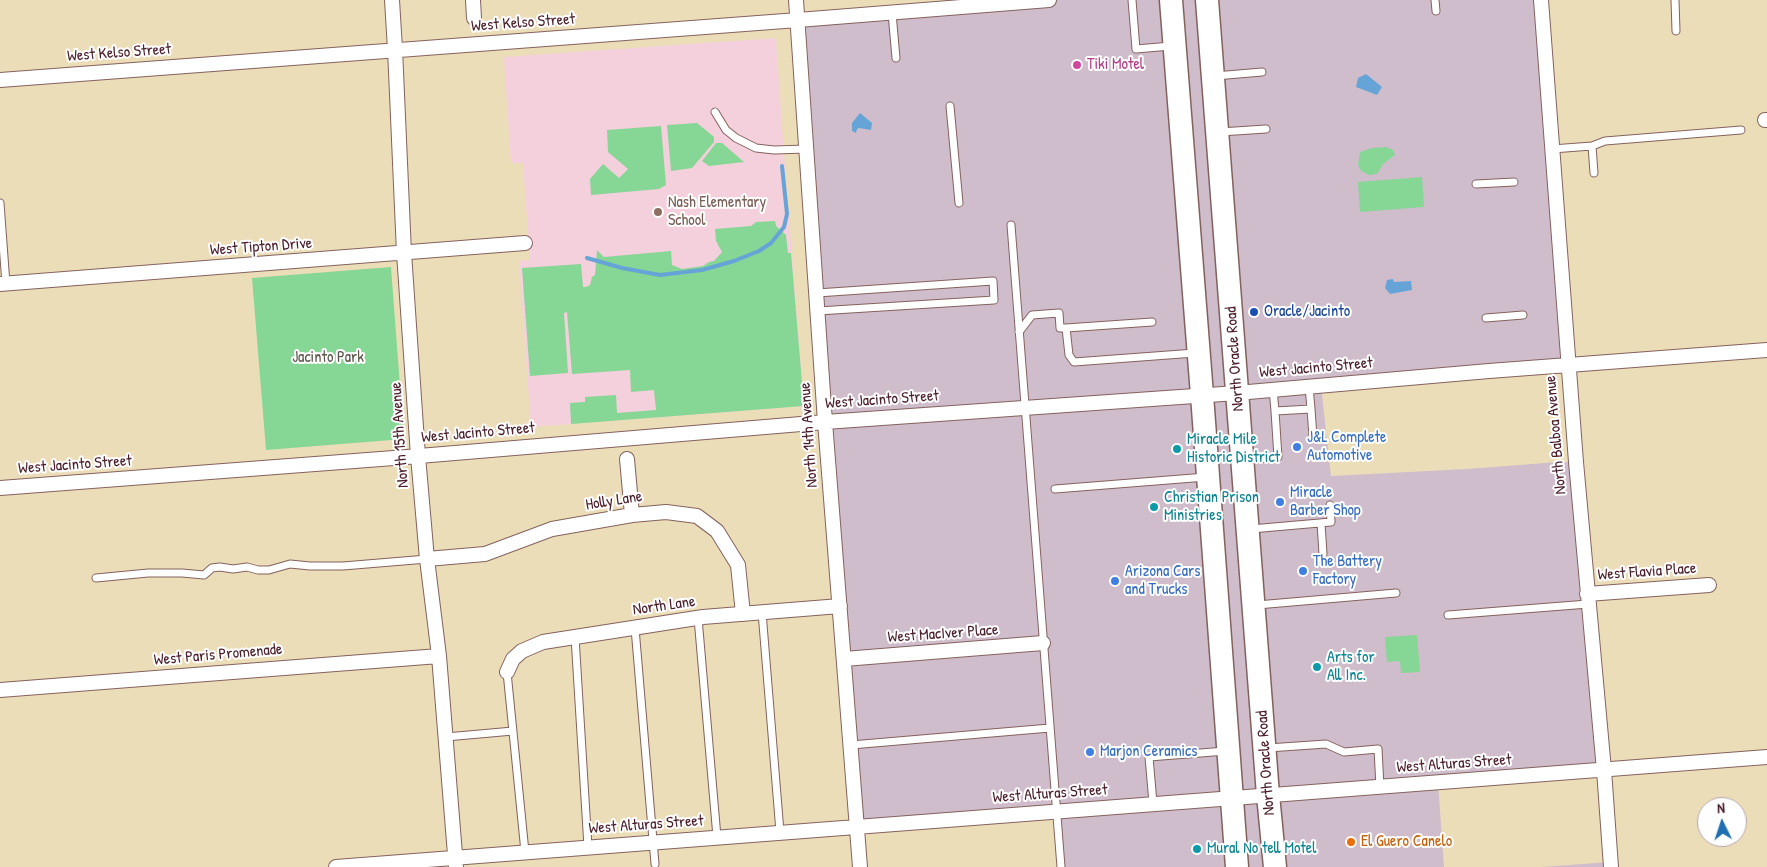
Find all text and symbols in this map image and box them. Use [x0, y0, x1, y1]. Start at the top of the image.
street label: West Kelso Street [470, 10, 576, 36]
street label: West Kelso Street [66, 40, 172, 66]
place label: Tiki Motel [1087, 55, 1144, 75]
marker: Tiki Motel [1071, 59, 1083, 71]
place label: Nash Elementary School [668, 193, 766, 231]
marker: Nash Elementary School [652, 206, 664, 218]
street label: West Tipton Drive [209, 234, 313, 260]
place label: Oracle/Jacinto [1264, 302, 1350, 322]
street label: North Oracle Road [1222, 306, 1248, 412]
marker: Oracle/Jacinto [1248, 306, 1260, 318]
park label: Jacinto Park [292, 348, 364, 368]
street label: West Jacinto Street [1259, 353, 1373, 383]
street label: North Balboa Avenue [1541, 375, 1571, 495]
street label: North 15th Avenue [387, 381, 413, 489]
street label: North 14th Avenue [796, 382, 822, 488]
street label: West Jacinto Street [825, 386, 939, 414]
street label: West Jacinto Street [421, 418, 535, 448]
place label: J&L Complete Automotive [1307, 428, 1386, 466]
place label: Miracle Mile Historic District [1187, 430, 1280, 468]
marker: J&L Complete Automotive [1291, 441, 1303, 453]
marker: Miracle Mile Historic District [1171, 443, 1183, 455]
street label: West Jacinto Street [18, 451, 132, 479]
place label: Miracle Barber Shop [1290, 483, 1361, 521]
street label: Holly Lane [584, 487, 644, 515]
place label: Christian Prison Ministries [1164, 488, 1259, 526]
marker: Miracle Barber Shop [1274, 496, 1286, 508]
marker: Christian Prison Ministries [1148, 501, 1160, 513]
place label: The Battery Factory [1313, 552, 1382, 590]
street label: West Flavia Place [1597, 559, 1697, 585]
place label: Arizona Cars and Trucks [1125, 562, 1200, 600]
marker: The Battery Factory [1297, 565, 1309, 577]
marker: Arizona Cars and Trucks [1109, 575, 1121, 587]
street label: North Lane [632, 592, 696, 620]
street label: West MacIver Place [887, 621, 999, 647]
street label: West Paris Promenade [153, 640, 283, 670]
place label: Arts for All Inc. [1327, 648, 1375, 686]
marker: Arts for All Inc. [1311, 661, 1323, 673]
street label: North Oracle Road [1253, 710, 1279, 816]
place label: Marjon Ceramics [1100, 742, 1197, 762]
marker: Marjon Ceramics [1084, 746, 1096, 758]
street label: West Alturas Street [1396, 750, 1512, 778]
street label: West Alturas Street [992, 780, 1108, 808]
north arrow [1697, 797, 1747, 847]
text: N [1717, 798, 1725, 817]
street label: West Alturas Street [588, 811, 704, 839]
place label: El Guero Canelo [1361, 832, 1452, 852]
marker: El Guero Canelo [1345, 836, 1357, 848]
place label: Mural No tell Motel [1207, 839, 1316, 859]
marker: Mural No tell Motel [1191, 843, 1203, 855]

